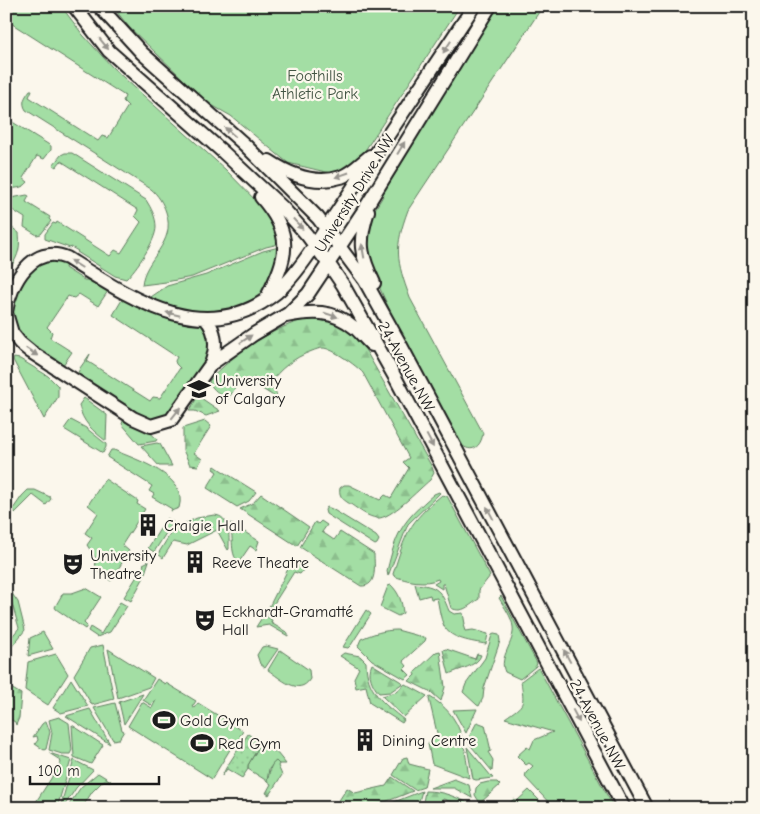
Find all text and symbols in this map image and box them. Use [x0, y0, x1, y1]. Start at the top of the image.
one-way arrow [98, 38, 110, 50]
one-way arrow [442, 40, 452, 54]
park label: Foothills Athletic Park [272, 67, 358, 103]
one-way arrow [225, 126, 237, 138]
street label: University Drive NW [311, 131, 399, 256]
one-way arrow [397, 142, 406, 155]
one-way arrow [334, 171, 349, 179]
one-way arrow [292, 218, 304, 230]
one-way arrow [358, 242, 366, 258]
one-way arrow [70, 259, 83, 269]
one-way arrow [165, 310, 180, 318]
one-way arrow [324, 312, 339, 320]
street label: 24 Avenue NW [374, 318, 438, 415]
one-way arrow [239, 334, 253, 344]
one-way arrow [25, 348, 39, 357]
place label: University of Calgary [215, 372, 286, 408]
school or university icon: University of Calgary [186, 376, 212, 402]
one-way arrow [171, 406, 181, 420]
one-way arrow [426, 434, 434, 448]
one-way arrow [486, 506, 494, 520]
building icon: Craigie Hall [135, 512, 161, 538]
place label: Craigie Hall [164, 517, 244, 535]
place label: University Theatre [90, 547, 157, 583]
building icon: Reeve Theatre [182, 549, 208, 575]
theatre icon: University Theatre [60, 551, 86, 577]
place label: Reeve Theatre [212, 554, 309, 572]
place label: Eckhardt-Gramatté Hall [222, 603, 353, 639]
theatre icon: Eckhardt-Gramatté Hall [192, 607, 218, 633]
one-way arrow [563, 649, 571, 664]
street label: 24 Avenue NW [566, 676, 629, 773]
sports icon: Gold Gym [151, 707, 177, 733]
one-way arrow [572, 709, 580, 723]
place label: Gold Gym [180, 712, 249, 730]
building icon: Dining Centre [352, 727, 378, 753]
sports icon: Red Gym [189, 730, 215, 756]
place label: Dining Centre [382, 732, 476, 750]
place label: Red Gym [218, 735, 281, 753]
scale bar [30, 754, 159, 786]
text: 100 m [38, 762, 80, 780]

